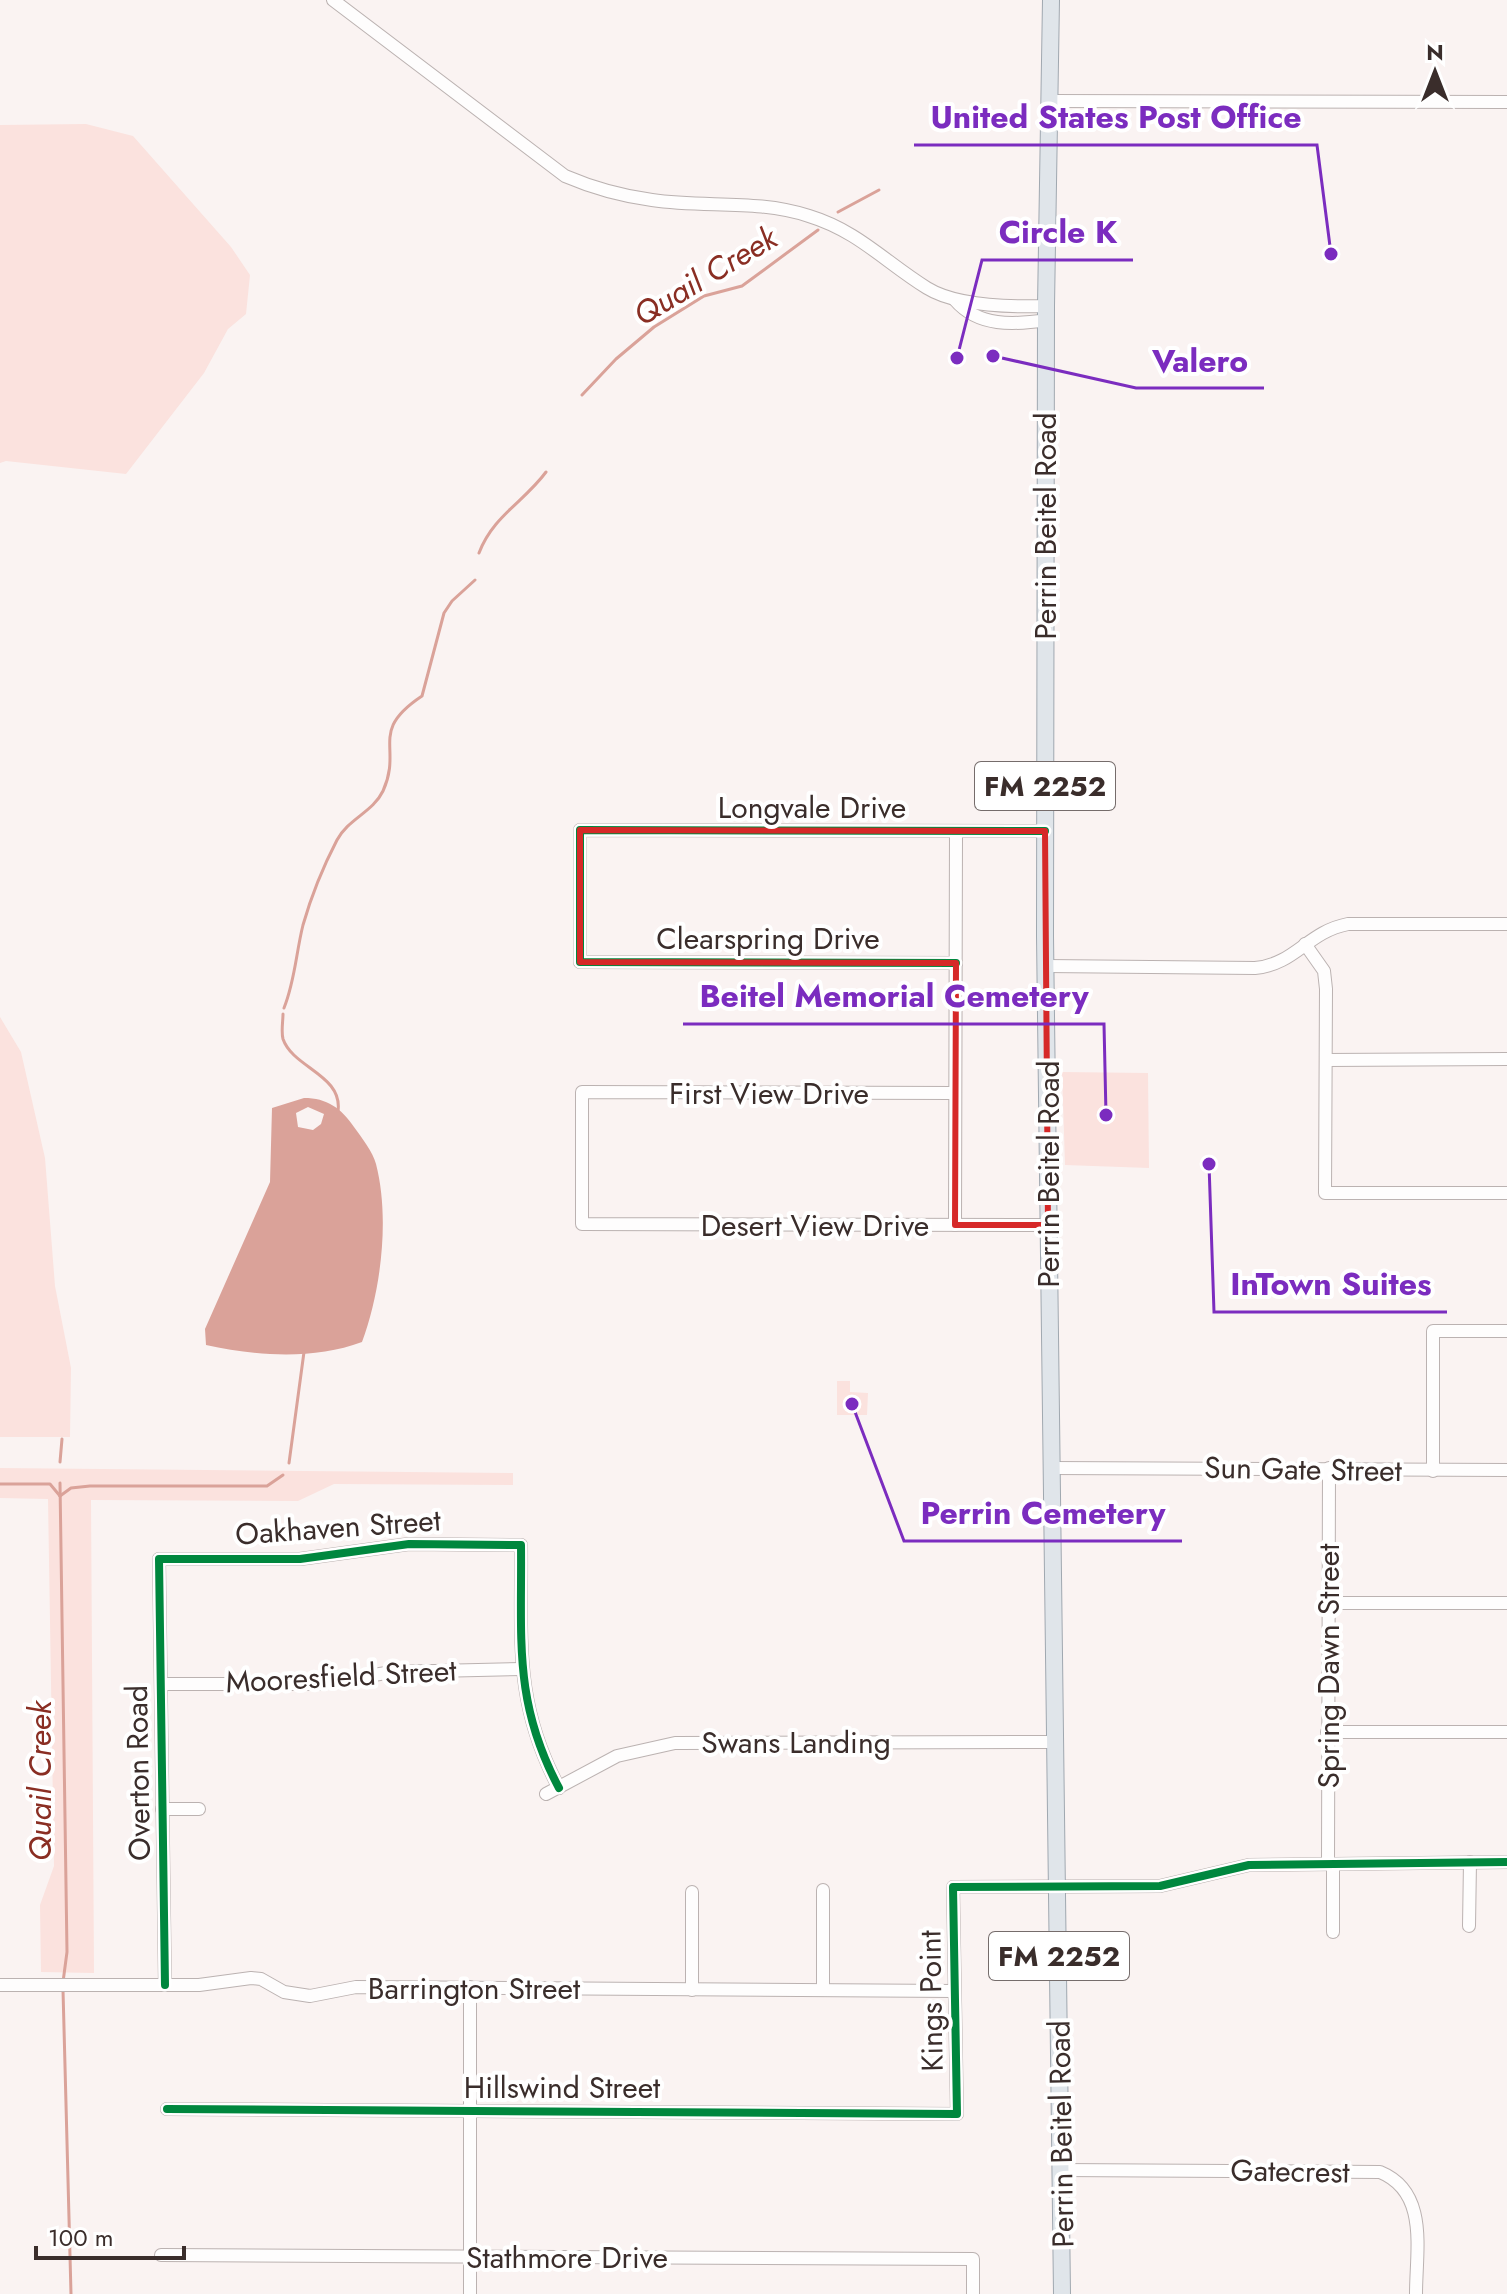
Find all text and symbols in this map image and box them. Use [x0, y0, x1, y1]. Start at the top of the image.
north arrow [1395, 32, 1475, 112]
text: N [1426, 36, 1444, 68]
callout: United States Post Office [914, 89, 1317, 145]
text: United States Post Office [930, 94, 1302, 140]
callout: Circle K [982, 204, 1133, 260]
text: Circle K [999, 209, 1118, 255]
water label: Quail Creek [624, 214, 787, 337]
callout: Valero [1136, 332, 1264, 388]
text: Valero [1151, 338, 1248, 384]
street label: Perrin Beitel Road [1024, 412, 1067, 640]
road number: FM 2252 [975, 762, 1115, 810]
street label: Longvale Drive [718, 786, 906, 829]
street label: Clearspring Drive [656, 917, 880, 960]
callout: Beitel Memorial Cemetery [683, 968, 1104, 1024]
text: Beitel Memorial Cemetery [699, 973, 1089, 1019]
street label: Perrin Beitel Road [1027, 1060, 1070, 1288]
street label: First View Drive [669, 1072, 869, 1115]
street label: Desert View Drive [701, 1204, 929, 1247]
callout: InTown Suites [1214, 1256, 1447, 1312]
text: InTown Suites [1230, 1261, 1432, 1307]
street label: Sun Gate Street [1204, 1446, 1403, 1492]
callout: Perrin Cemetery [904, 1485, 1182, 1541]
text: Perrin Cemetery [920, 1490, 1166, 1536]
street label: Oakhaven Street [234, 1498, 443, 1556]
street label: Spring Dawn Street [1307, 1543, 1350, 1788]
street label: Mooresfield Street [225, 1648, 458, 1704]
street label: Overton Road [115, 1685, 161, 1861]
water label: Quail Creek [17, 1699, 63, 1861]
street label: Swans Landing [701, 1721, 891, 1764]
street label: Kings Point [908, 1929, 954, 2072]
road number: FM 2252 [989, 1932, 1129, 1980]
street label: Barrington Street [368, 1967, 581, 2010]
street label: Perrin Beitel Road [1038, 2020, 1084, 2248]
street label: Hillswind Street [464, 2066, 661, 2109]
street label: Gatecrest [1230, 2148, 1351, 2194]
scale bar [36, 2210, 184, 2260]
text: 100 m [48, 2220, 114, 2255]
street label: Stathmore Drive [466, 2236, 668, 2279]

